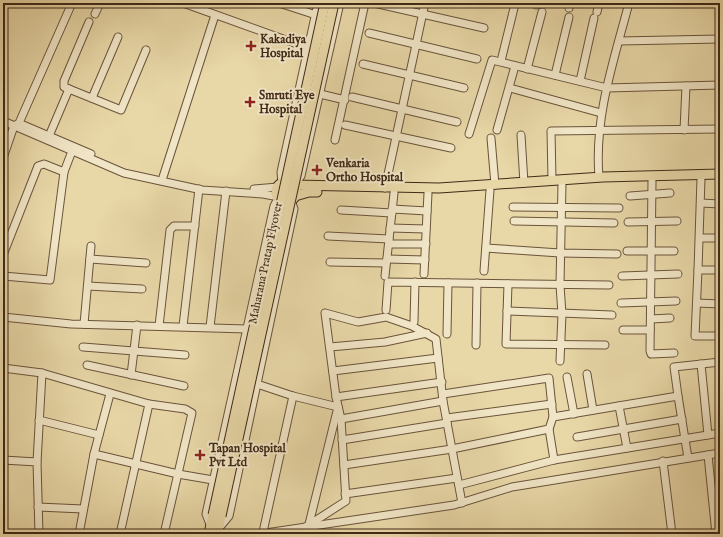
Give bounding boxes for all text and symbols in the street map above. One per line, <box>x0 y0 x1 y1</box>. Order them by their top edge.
place label: Kakadiya Hospital <box>260 32 307 62</box>
marker: Kakadiya Hospital <box>245 40 257 52</box>
place label: Smruti Eye Hospital <box>259 88 315 118</box>
marker: Smruti Eye Hospital <box>244 96 256 108</box>
place label: Venkaria Ortho Hospital <box>325 156 404 186</box>
marker: Venkaria Ortho Hospital <box>311 164 323 176</box>
street label: Maharana Pratap Flyover <box>245 200 287 326</box>
place label: Tapan Hospital Pvt Ltd <box>208 441 286 470</box>
marker: Tapan Hospital Pvt Ltd <box>194 449 206 461</box>

